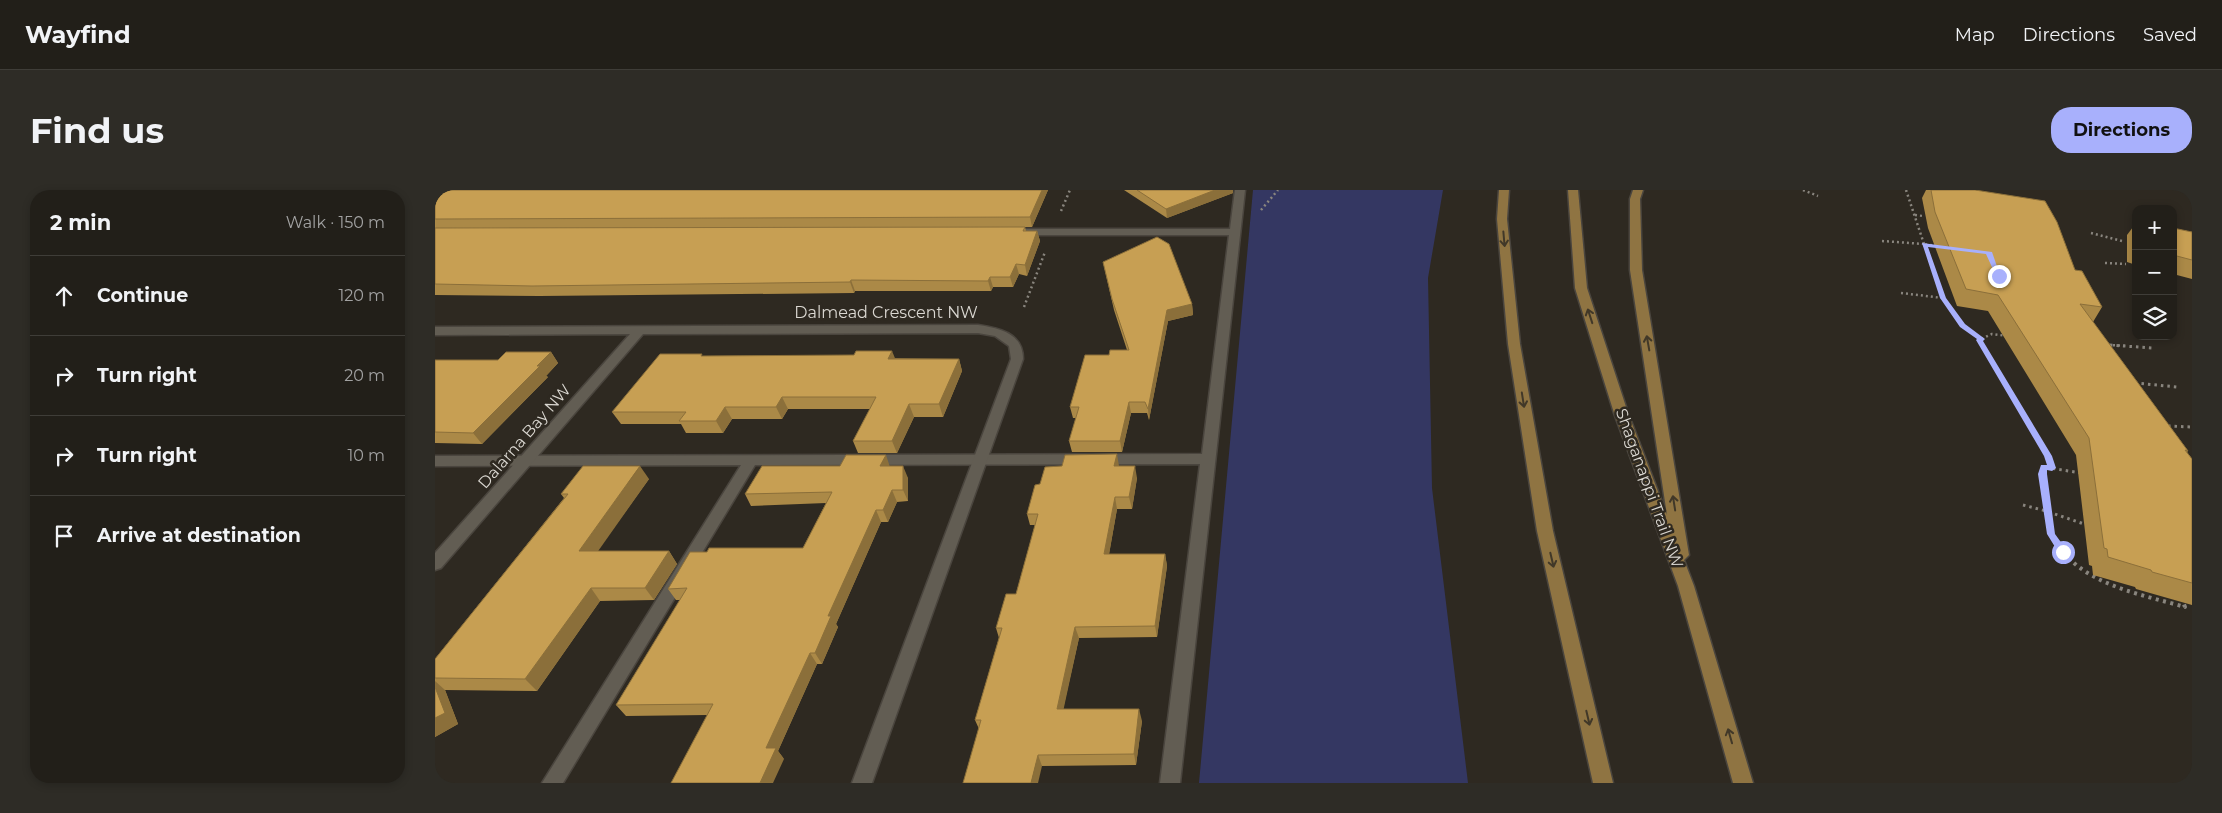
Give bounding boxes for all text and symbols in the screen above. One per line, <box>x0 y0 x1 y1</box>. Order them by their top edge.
text: Wayfind <box>25 20 131 49</box>
text: Map <box>1955 24 1995 46</box>
text: Directions <box>2023 24 2115 46</box>
text: Saved <box>2143 24 2197 46</box>
button: Directions <box>2051 107 2192 153</box>
text: Find us <box>30 109 164 152</box>
map controls <box>2132 205 2177 340</box>
button: + <box>2132 205 2177 250</box>
text: 2 min <box>50 210 111 235</box>
text: Walk · 150 m <box>286 213 385 232</box>
one-way arrow <box>1499 230 1509 246</box>
button: − <box>2132 250 2177 295</box>
route end <box>1988 265 2011 288</box>
icon: ahead <box>50 282 78 310</box>
text: Continue <box>97 284 188 307</box>
text: 120 m <box>338 286 385 305</box>
button: layers <box>2132 295 2177 340</box>
street label: Dalmead Crescent NW <box>794 303 978 322</box>
one-way arrow <box>1585 309 1594 325</box>
one-way arrow <box>1643 335 1653 351</box>
icon: right <box>50 362 78 390</box>
text: Turn right <box>97 364 197 387</box>
text: 20 m <box>344 366 385 385</box>
street label: Dalarna Bay NW <box>474 380 575 492</box>
one-way arrow <box>1519 392 1529 408</box>
street label: Shaganappi Trail NW <box>1612 406 1687 571</box>
icon: right <box>50 442 78 470</box>
text: Turn right <box>97 444 197 467</box>
text: 10 m <box>347 446 385 465</box>
one-way arrow <box>1668 496 1678 512</box>
icon: arrive <box>50 522 78 550</box>
text: Arrive at destination <box>97 524 301 547</box>
route start <box>2052 541 2075 564</box>
one-way arrow <box>1548 551 1557 567</box>
one-way arrow <box>1584 710 1593 726</box>
one-way arrow <box>1724 729 1734 745</box>

